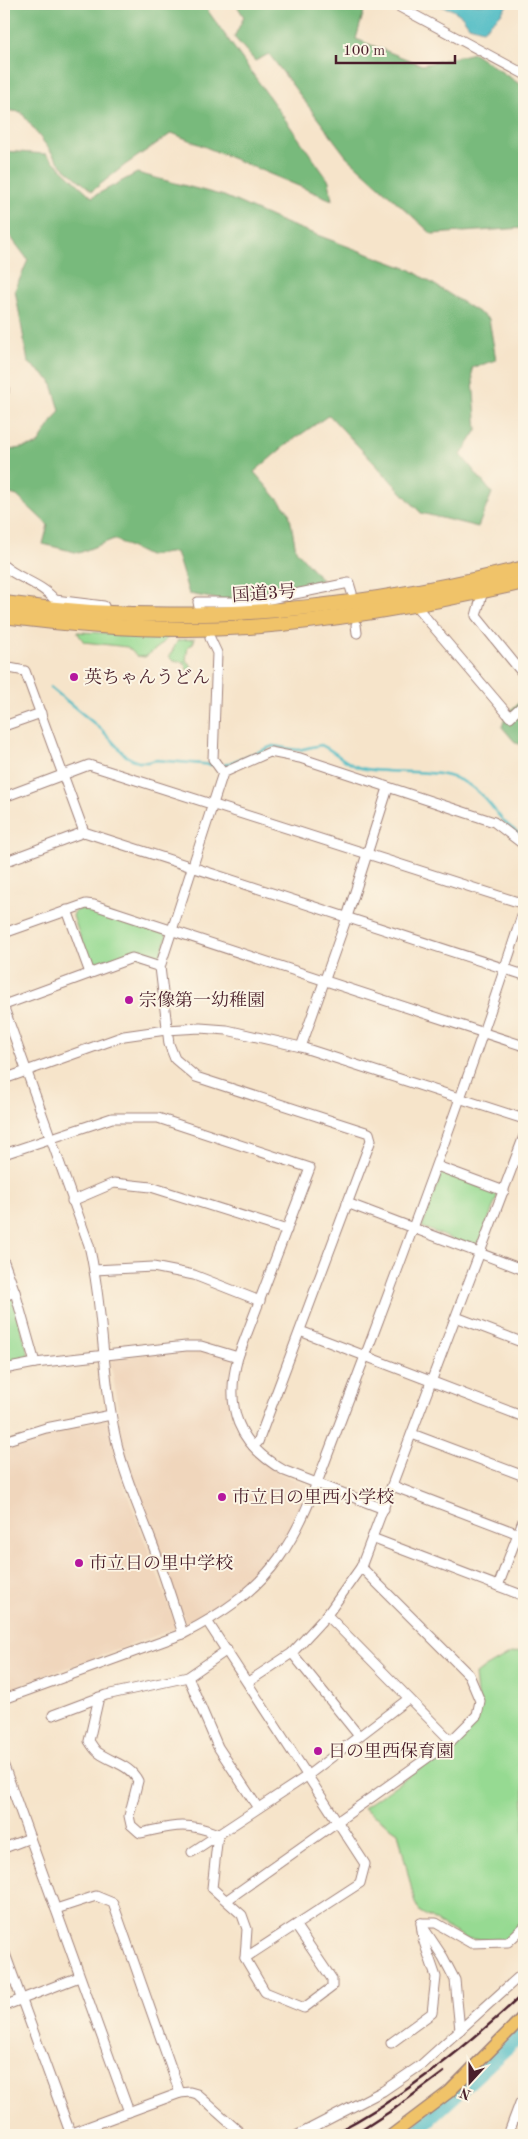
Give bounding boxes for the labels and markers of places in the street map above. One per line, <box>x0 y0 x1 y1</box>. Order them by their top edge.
place label: 英ちゃんうどん <box>84 667 210 687</box>
marker: 英ちゃんうどん <box>68 671 80 683</box>
place label: 宗像第一幼稚園 <box>139 990 265 1010</box>
marker: 宗像第一幼稚園 <box>123 994 135 1006</box>
place label: 市立日の里西小学校 <box>232 1487 394 1507</box>
marker: 市立日の里西小学校 <box>216 1491 228 1503</box>
place label: 市立日の里中学校 <box>89 1553 233 1573</box>
marker: 市立日の里中学校 <box>73 1557 85 1569</box>
place label: 日の里西保育園 <box>328 1741 454 1761</box>
marker: 日の里西保育園 <box>312 1745 324 1757</box>

